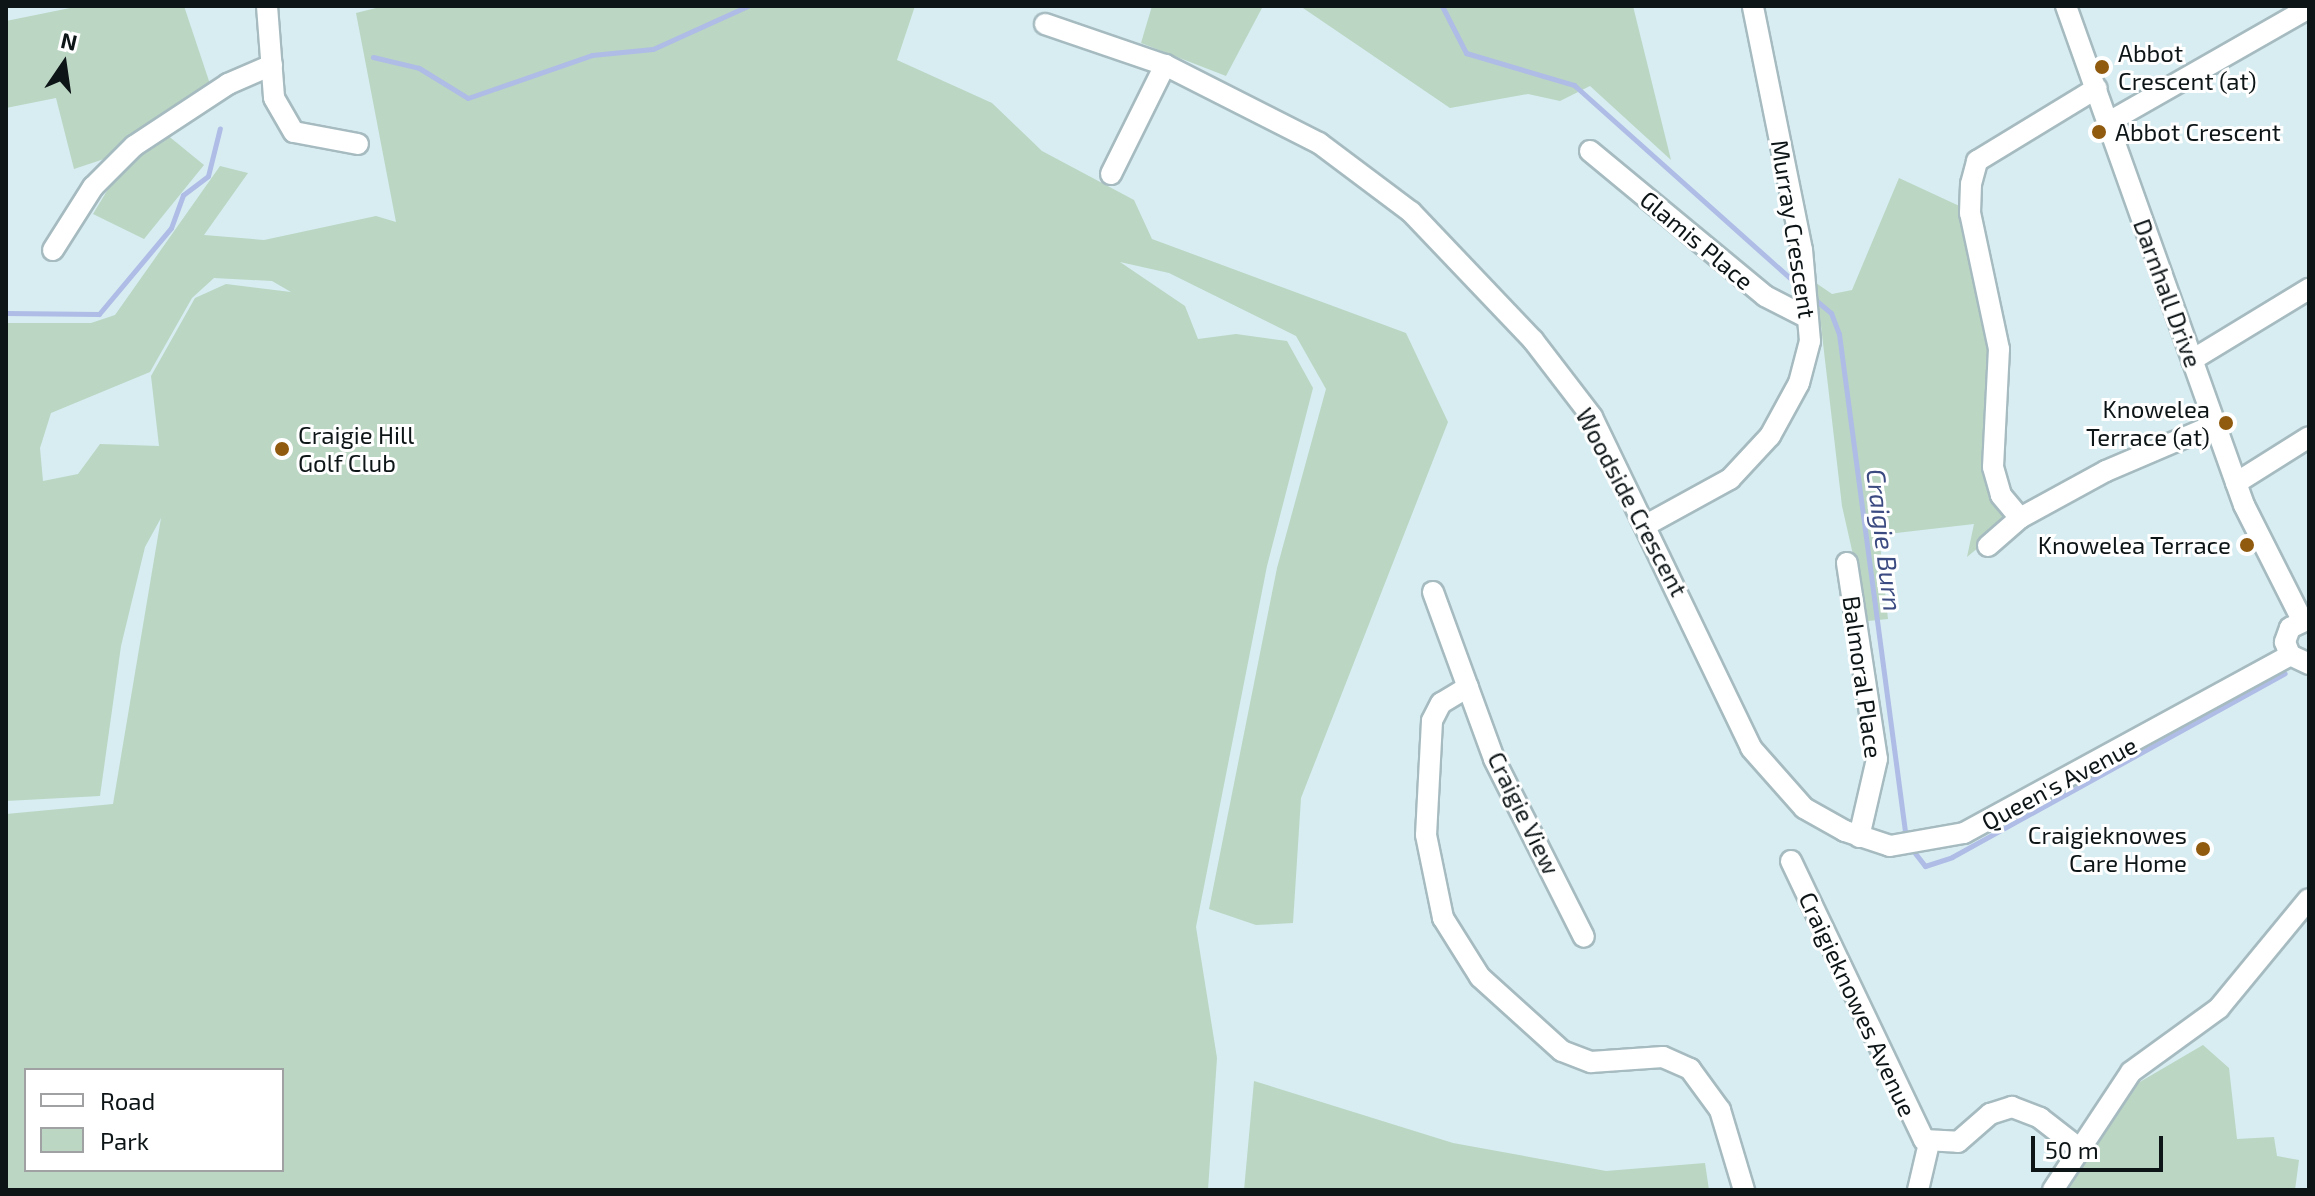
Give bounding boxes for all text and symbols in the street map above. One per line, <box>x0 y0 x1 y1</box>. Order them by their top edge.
north arrow <box>24 24 104 104</box>
text: N <box>59 26 80 55</box>
place label: Abbot Crescent (at) <box>2118 39 2257 95</box>
marker: Abbot Crescent (at) <box>2093 58 2111 76</box>
place label: Abbot Crescent <box>2115 118 2281 146</box>
marker: Abbot Crescent <box>2090 123 2108 141</box>
street label: Murray Crescent <box>1766 137 1822 321</box>
street label: Glamis Place <box>1635 184 1759 296</box>
street label: Darnhall Drive <box>2128 215 2208 371</box>
place label: Knowelea Terrace (at) <box>2086 395 2210 451</box>
street label: Woodside Crescent <box>1570 403 1694 601</box>
marker: Knowelea Terrace (at) <box>2217 414 2235 432</box>
place label: Craigie Hill Golf Club <box>298 421 414 477</box>
marker: Craigie Hill Golf Club <box>273 440 291 458</box>
water label: Craigie Burn <box>1861 467 1909 613</box>
place label: Knowelea Terrace <box>2037 531 2231 559</box>
marker: Knowelea Terrace <box>2238 536 2256 554</box>
street label: Balmoral Place <box>1837 594 1889 760</box>
street label: Queen's Avenue <box>1976 730 2142 836</box>
street label: Craigie View <box>1482 747 1566 879</box>
place label: Craigieknowes Care Home <box>2028 821 2187 877</box>
marker: Craigieknowes Care Home <box>2194 840 2212 858</box>
street label: Craigieknowes Avenue <box>1793 887 1923 1121</box>
legend <box>24 1068 284 1172</box>
text: Road <box>100 1086 155 1115</box>
scale bar <box>2035 1120 2167 1170</box>
text: Park <box>100 1126 149 1155</box>
text: 50 m <box>2045 1135 2099 1164</box>

